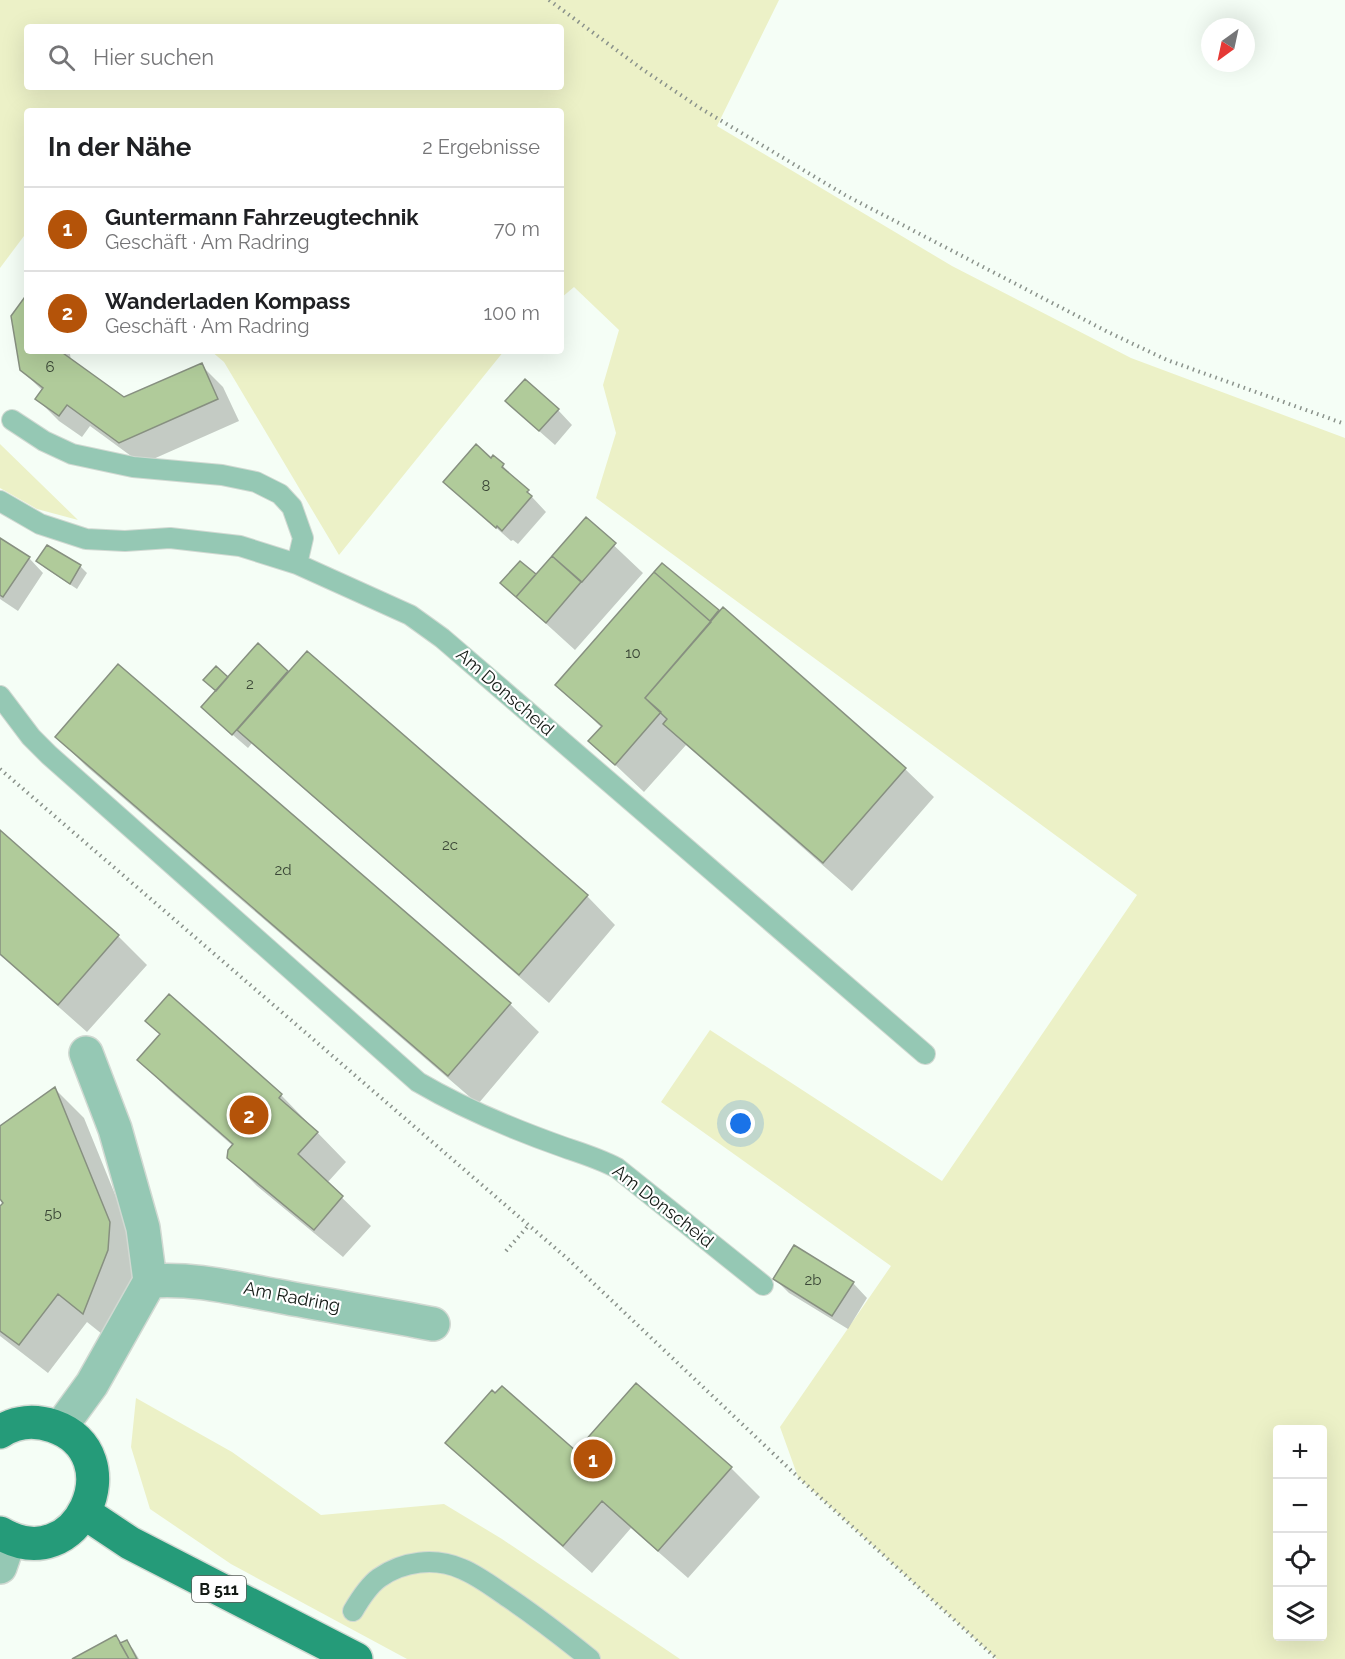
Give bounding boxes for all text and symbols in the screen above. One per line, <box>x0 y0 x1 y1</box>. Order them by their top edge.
north arrow <box>1201 18 1255 72</box>
search box <box>24 24 564 90</box>
icon: search <box>45 41 78 74</box>
text: Hier suchen <box>93 44 214 70</box>
text: In der Nähe <box>48 132 191 162</box>
text: 2 Ergebnisse <box>422 135 540 159</box>
text: Guntermann Fahrzeugtechnik <box>105 204 419 230</box>
text: 1 <box>63 217 72 241</box>
text: 70 m <box>494 217 540 241</box>
text: Geschäft · Am Radring <box>105 230 310 254</box>
text: Wanderladen Kompass <box>105 288 350 314</box>
text: 2 <box>62 301 73 325</box>
text: 100 m <box>483 301 540 325</box>
text: Geschäft · Am Radring <box>105 314 310 338</box>
house number: 6 <box>45 358 55 376</box>
house number: 8 <box>482 477 491 495</box>
street label: Am Donscheid <box>452 644 558 740</box>
house number: 10 <box>625 644 641 662</box>
house number: 2 <box>246 675 254 693</box>
house number: 2c <box>442 836 458 854</box>
house number: 2d <box>274 861 292 879</box>
pin: 2 <box>230 1092 268 1138</box>
your location <box>726 1109 755 1138</box>
street label: Am Donscheid <box>609 1160 718 1251</box>
house number: 5b <box>44 1205 62 1223</box>
house number: 2b <box>804 1271 822 1289</box>
street label: Am Radring <box>242 1277 342 1316</box>
map controls <box>1273 1425 1327 1641</box>
button: + <box>1273 1425 1327 1479</box>
pin: 1 <box>574 1436 612 1482</box>
button: − <box>1273 1479 1327 1533</box>
button: locate <box>1273 1533 1327 1587</box>
road number: B 511 <box>192 1576 246 1602</box>
button: layers <box>1273 1587 1327 1641</box>

